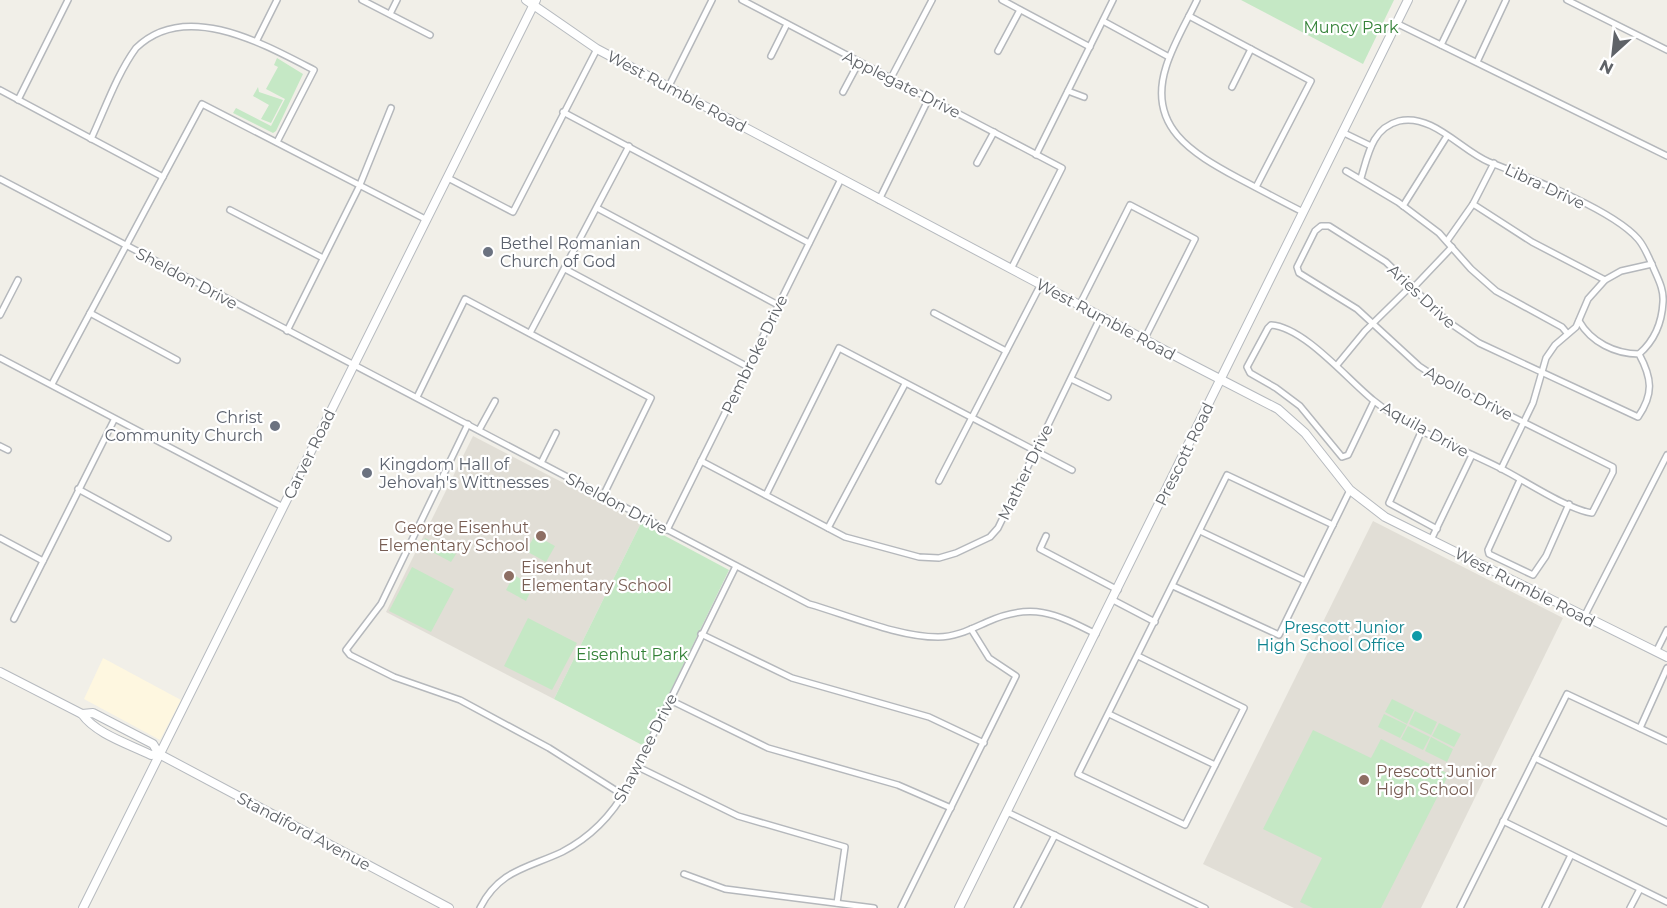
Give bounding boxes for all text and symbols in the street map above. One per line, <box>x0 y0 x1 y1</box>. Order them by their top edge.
park label: Muncy Park <box>1303 18 1399 37</box>
north arrow <box>1583 24 1643 84</box>
street label: West Rumble Road <box>604 47 750 136</box>
street label: Applegate Drive <box>840 47 964 122</box>
text: N <box>1596 56 1616 78</box>
street label: Libra Drive <box>1502 160 1588 213</box>
place label: Bethel Romanian Church of God <box>500 234 641 271</box>
street label: Sheldon Drive <box>133 244 241 313</box>
marker: Bethel Romanian Church of God <box>481 245 495 259</box>
street label: Aries Drive <box>1384 260 1459 333</box>
street label: West Rumble Road <box>1033 275 1179 364</box>
street label: Pembroke Drive <box>717 292 791 417</box>
street label: Apollo Drive <box>1421 362 1516 425</box>
street label: Aquila Drive <box>1378 398 1472 461</box>
street label: Prescott Road <box>1151 399 1218 509</box>
street label: Carver Road <box>279 406 339 502</box>
place label: Christ Community Church <box>105 408 264 445</box>
marker: Christ Community Church <box>268 419 282 433</box>
street label: Mather Drive <box>994 421 1057 523</box>
place label: Kingdom Hall of Jehovah's Wittnesses <box>378 455 549 492</box>
marker: Kingdom Hall of Jehovah's Wittnesses <box>360 466 374 480</box>
street label: Sheldon Drive <box>563 469 671 538</box>
place label: George Eisenhut Elementary School <box>378 518 530 555</box>
marker: George Eisenhut Elementary School <box>534 529 548 543</box>
street label: West Rumble Road <box>1451 544 1598 631</box>
place label: Eisenhut Elementary School <box>521 558 672 595</box>
marker: Eisenhut Elementary School <box>502 569 516 583</box>
place label: Prescott Junior High School Office <box>1256 618 1405 655</box>
marker: Prescott Junior High School Office <box>1410 629 1424 643</box>
park label: Eisenhut Park <box>576 645 688 664</box>
street label: Shawnee Drive <box>610 690 681 806</box>
place label: Prescott Junior High School <box>1376 762 1497 799</box>
marker: Prescott Junior High School <box>1357 773 1371 787</box>
street label: Standiford Avenue <box>234 788 374 875</box>

